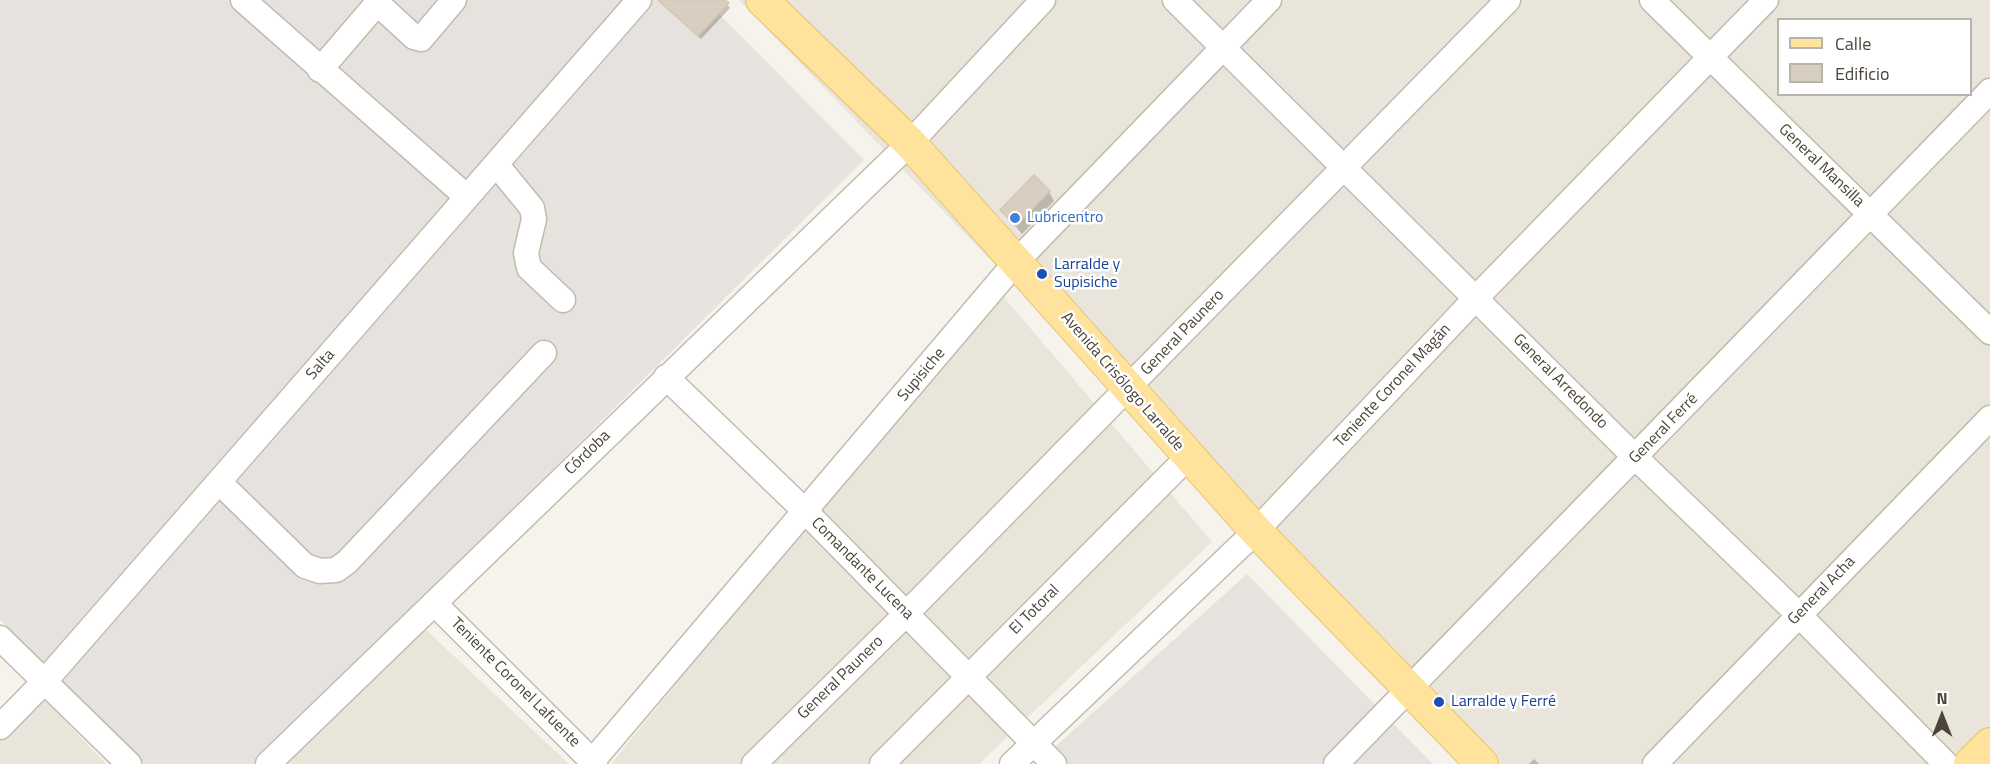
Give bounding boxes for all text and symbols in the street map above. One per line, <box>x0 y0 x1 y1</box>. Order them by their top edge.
legend <box>1777 18 1972 96</box>
text: Calle <box>1835 30 1871 57</box>
text: Edificio <box>1835 60 1889 87</box>
street label: General Mansilla <box>1774 120 1868 212</box>
place label: Lubricentro <box>1027 208 1103 228</box>
marker: Lubricentro <box>1008 211 1022 225</box>
place label: Larralde y Supisiche <box>1054 255 1120 293</box>
marker: Larralde y Supisiche <box>1035 267 1049 281</box>
street label: General Paunero <box>1137 286 1229 380</box>
street label: Avenida Crisólogo Larralde <box>1056 309 1188 455</box>
street label: Teniente Coronel Magán <box>1331 320 1455 452</box>
street label: General Arredondo <box>1509 331 1611 433</box>
street label: Supisiche <box>894 344 950 406</box>
street label: Salta <box>303 346 339 384</box>
street label: General Ferré <box>1626 390 1702 468</box>
street label: Córdoba <box>561 427 615 479</box>
street label: Comandante Lucena <box>807 514 917 624</box>
street label: General Acha <box>1784 553 1860 629</box>
street label: El Totoral <box>1006 581 1064 639</box>
street label: Teniente Coronel Lafuente <box>446 614 584 752</box>
street label: General Paunero <box>794 632 888 724</box>
north arrow <box>1912 686 1972 746</box>
text: N <box>1936 686 1948 710</box>
place label: Larralde y Ferré <box>1451 692 1556 712</box>
marker: Larralde y Ferré <box>1432 695 1446 709</box>

